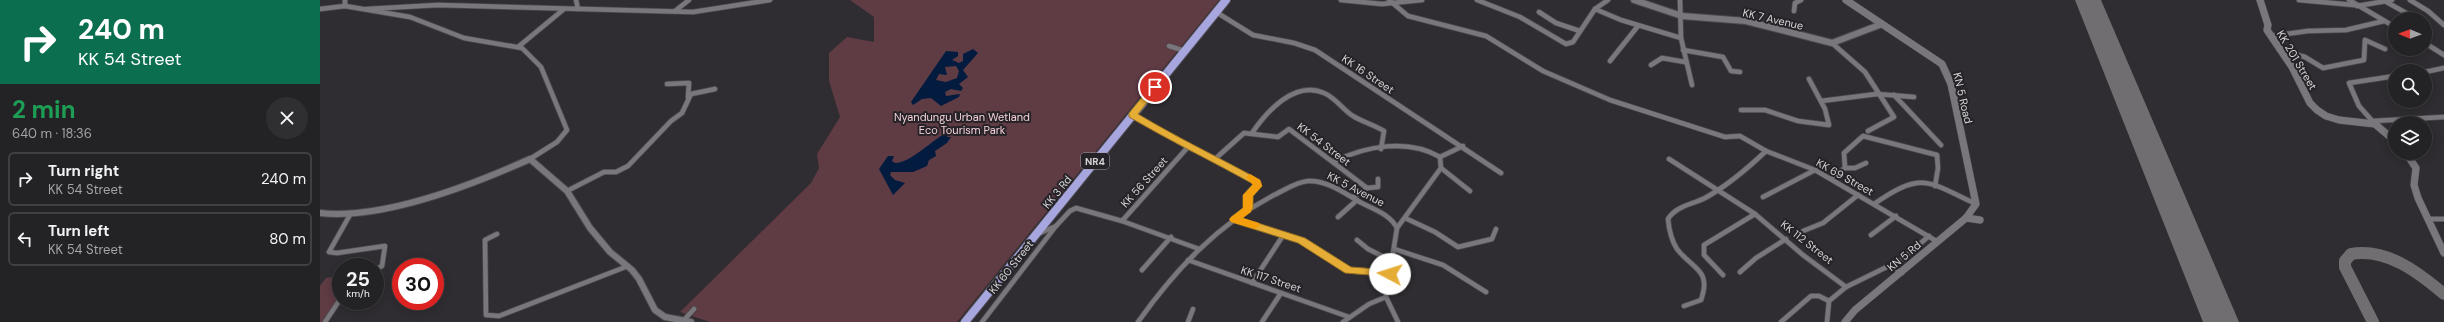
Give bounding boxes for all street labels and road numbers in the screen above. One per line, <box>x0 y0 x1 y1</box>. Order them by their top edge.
street label: KK 7 Avenue <box>1741 5 1805 33</box>
street label: KK 201 Street <box>2274 28 2320 92</box>
street label: KK 16 Street <box>1339 51 1397 97</box>
street label: KN 5 Road <box>1950 71 1976 125</box>
street label: KK 54 Street <box>1295 119 1353 169</box>
road number: NR4 <box>1081 153 1109 169</box>
street label: KK 56 Street <box>1118 154 1170 210</box>
street label: KK 69 Street <box>1814 155 1876 199</box>
street label: KK 5 Avenue <box>1325 169 1387 209</box>
street label: KK 3 Rd <box>1040 173 1075 211</box>
street label: KK 112 Street <box>1778 217 1836 267</box>
street label: KK 60 Street <box>986 237 1036 297</box>
street label: KN 5 Rd <box>1884 238 1924 274</box>
street label: KK 117 Street <box>1239 263 1303 295</box>

